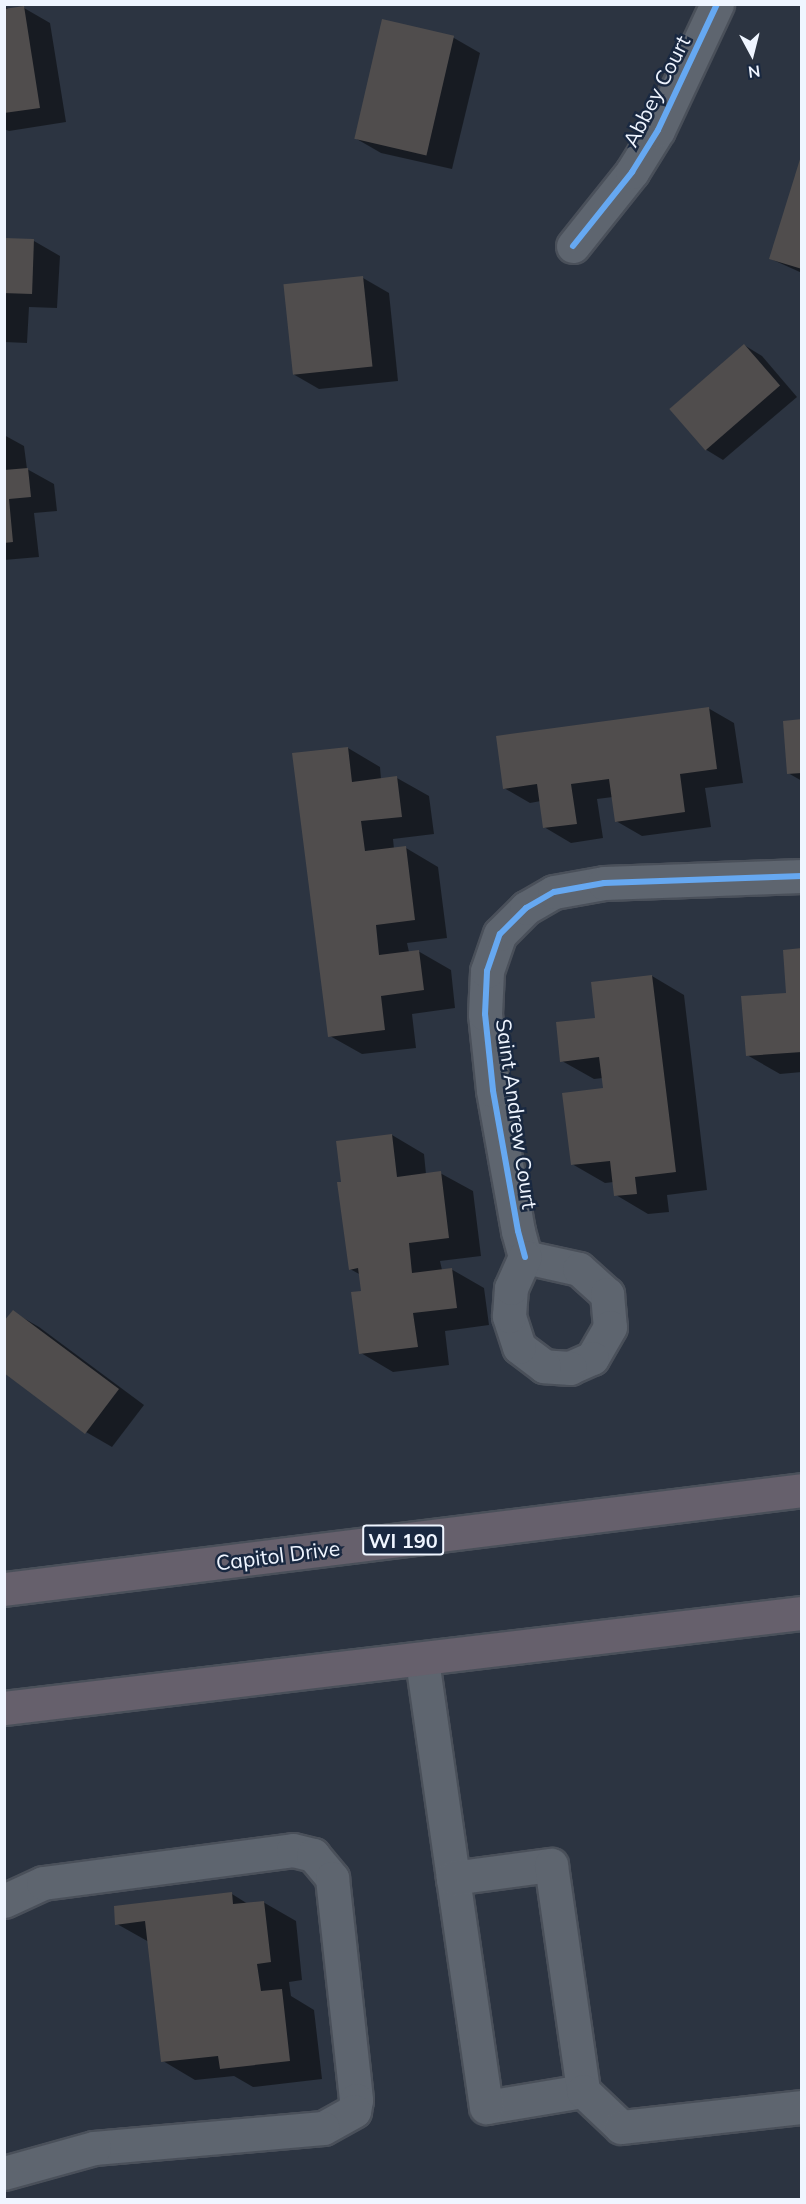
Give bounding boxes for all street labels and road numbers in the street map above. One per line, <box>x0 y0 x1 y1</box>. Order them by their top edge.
street label: Abbey Court <box>617 31 695 151</box>
street label: Saint Andrew Court <box>491 1017 543 1211</box>
road number: WI 190 <box>361 1523 445 1557</box>
street label: Capitol Drive <box>215 1535 341 1575</box>

